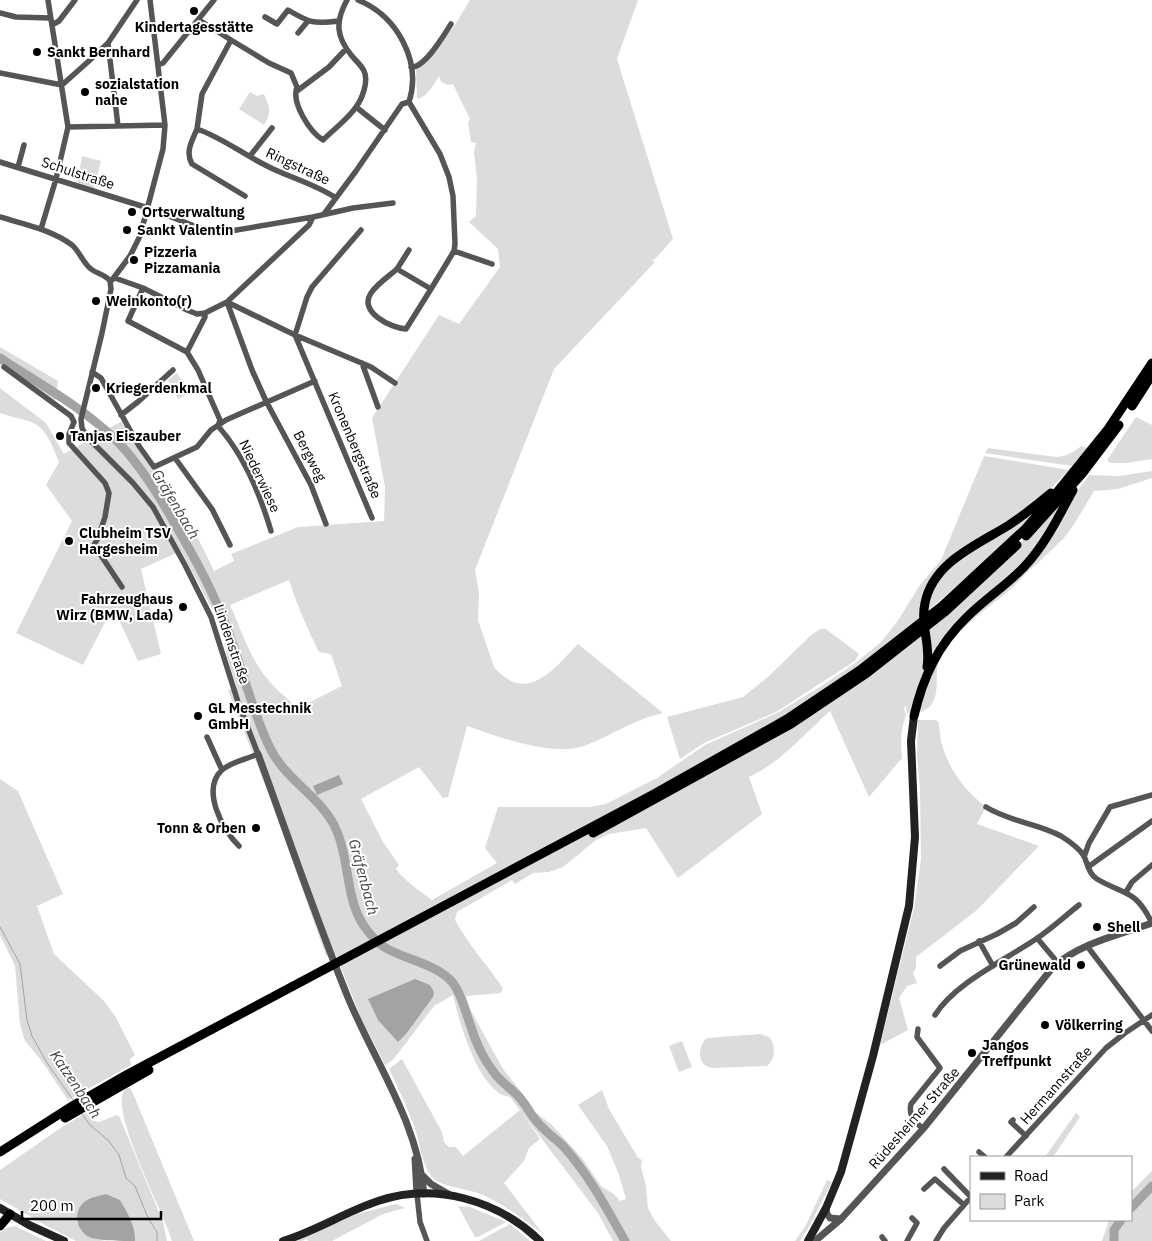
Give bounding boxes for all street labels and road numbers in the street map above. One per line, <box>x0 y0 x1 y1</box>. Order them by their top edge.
street label: Ringstraße <box>263 143 333 189</box>
street label: Schulstraße <box>39 153 117 193</box>
street label: Kronenbergstraße <box>324 389 386 501</box>
street label: Bergweg <box>290 427 331 485</box>
street label: Niederwiese <box>235 437 285 516</box>
street label: Lindenstraße <box>210 602 254 686</box>
street label: Hermannstraße <box>1016 1042 1096 1128</box>
street label: Rüdesheimer Straße <box>865 1063 963 1173</box>

